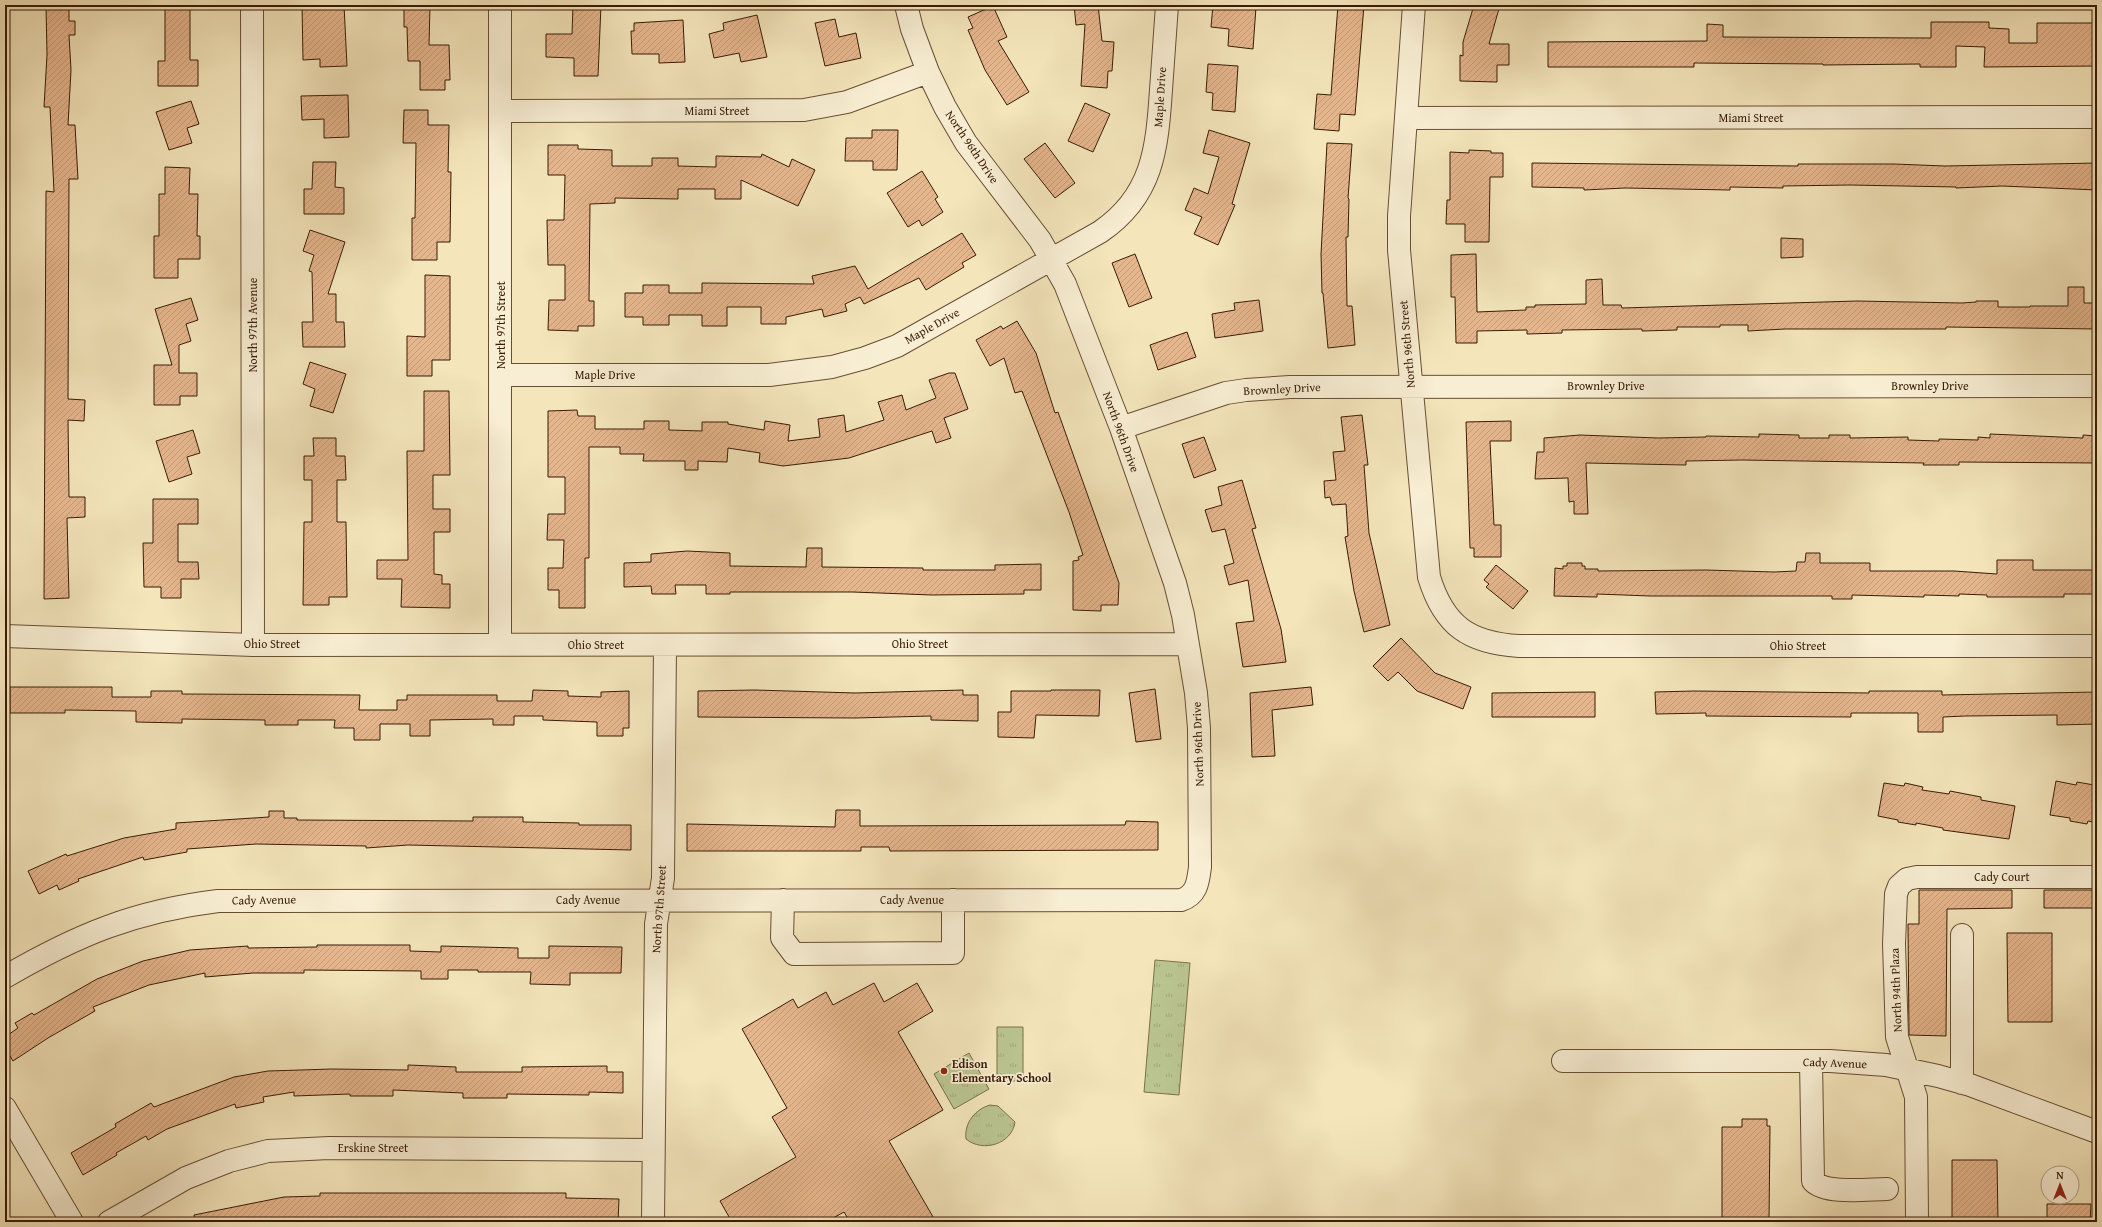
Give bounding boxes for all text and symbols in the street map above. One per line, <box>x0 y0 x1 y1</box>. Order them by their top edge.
street label: Maple Drive <box>1149 66 1170 128</box>
street label: Miami Street <box>684 102 750 119</box>
street label: North 96th Drive <box>942 107 1003 187</box>
street label: Miami Street <box>1718 109 1784 126</box>
street label: North 97th Avenue <box>244 277 261 372</box>
street label: North 97th Street <box>492 280 509 369</box>
street label: North 96th Street <box>1394 299 1419 389</box>
street label: Maple Drive <box>901 303 963 348</box>
street label: Maple Drive <box>575 366 636 383</box>
street label: Brownley Drive <box>1567 377 1645 394</box>
street label: Brownley Drive <box>1891 377 1969 394</box>
street label: Brownley Drive <box>1243 378 1321 399</box>
street label: North 96th Drive <box>1099 389 1144 475</box>
street label: Ohio Street <box>244 635 301 652</box>
street label: Ohio Street <box>892 635 949 652</box>
street label: Ohio Street <box>568 636 625 653</box>
street label: Ohio Street <box>1770 637 1827 654</box>
street label: North 96th Drive <box>1188 701 1207 787</box>
street label: North 97th Street <box>647 864 670 953</box>
street label: Cady Court <box>1974 868 2031 885</box>
street label: Cady Avenue <box>232 890 297 909</box>
street label: Cady Avenue <box>556 891 620 908</box>
street label: Cady Avenue <box>880 891 944 908</box>
street label: North 94th Plaza <box>1886 947 1905 1032</box>
street label: Cady Avenue <box>1803 1053 1868 1072</box>
place label: Edison Elementary School <box>952 1055 1052 1086</box>
marker: Edison Elementary School <box>939 1066 949 1076</box>
street label: Erskine Street <box>338 1139 409 1156</box>
north arrow <box>2040 1165 2080 1205</box>
text: N <box>2056 1167 2064 1183</box>

